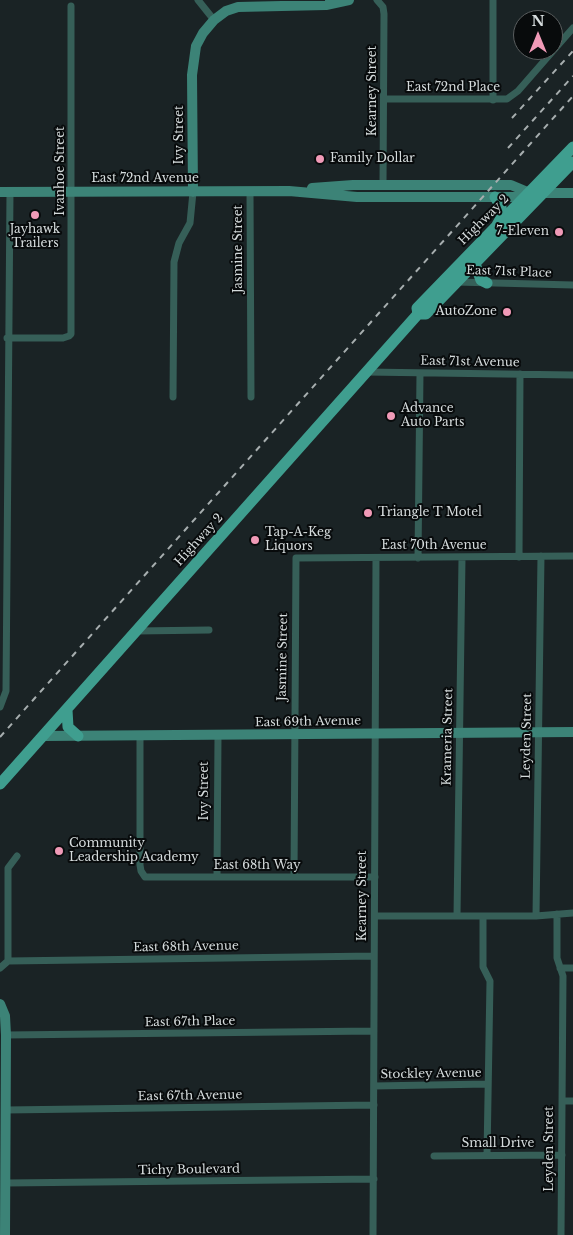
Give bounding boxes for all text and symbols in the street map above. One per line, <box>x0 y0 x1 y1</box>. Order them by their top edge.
north arrow <box>513 10 563 60</box>
text: N <box>531 12 545 30</box>
street label: Kearney Street <box>366 46 380 136</box>
street label: East 72nd Place <box>406 81 500 95</box>
street label: Ivy Street <box>173 105 187 165</box>
street label: Ivanhoe Street <box>54 126 68 216</box>
place label: Family Dollar <box>330 152 415 166</box>
marker: Family Dollar <box>314 153 326 165</box>
street label: East 72nd Avenue <box>91 172 199 186</box>
street label: Highway 2 <box>456 192 512 248</box>
street label: Jasmine Street <box>232 205 246 293</box>
marker: Jayhawk Trailers <box>29 209 41 221</box>
place label: Jayhawk Trailers <box>10 223 60 251</box>
place label: 7-Eleven <box>496 225 549 239</box>
marker: 7-Eleven <box>553 226 565 238</box>
street label: East 71st Place <box>466 263 552 281</box>
place label: AutoZone <box>436 305 497 319</box>
marker: AutoZone <box>501 306 513 318</box>
street label: East 71st Avenue <box>420 354 520 370</box>
place label: Advance Auto Parts <box>401 402 464 430</box>
marker: Advance Auto Parts <box>385 410 397 422</box>
place label: Triangle T Motel <box>378 506 482 520</box>
marker: Triangle T Motel <box>362 507 374 519</box>
street label: Highway 2 <box>172 511 226 569</box>
place label: Tap-A-Keg Liquors <box>265 526 331 554</box>
marker: Tap-A-Keg Liquors <box>249 534 261 546</box>
street label: East 70th Avenue <box>381 539 487 553</box>
street label: Jasmine Street <box>275 613 291 701</box>
street label: Krameria Street <box>440 688 456 786</box>
street label: Leyden Street <box>519 693 535 779</box>
street label: East 69th Avenue <box>255 714 361 730</box>
street label: Ivy Street <box>198 761 212 821</box>
place label: Community Leadership Academy <box>69 837 199 865</box>
marker: Community Leadership Academy <box>53 845 65 857</box>
street label: Kearney Street <box>356 851 370 941</box>
street label: East 68th Way <box>213 859 301 873</box>
street label: East 68th Avenue <box>133 939 239 955</box>
street label: East 67th Place <box>144 1014 236 1030</box>
street label: Stockley Avenue <box>380 1066 482 1082</box>
street label: East 67th Avenue <box>138 1088 242 1104</box>
street label: Leyden Street <box>543 1106 557 1192</box>
street label: Small Drive <box>462 1137 534 1151</box>
street label: Tichy Boulevard <box>138 1162 240 1178</box>

